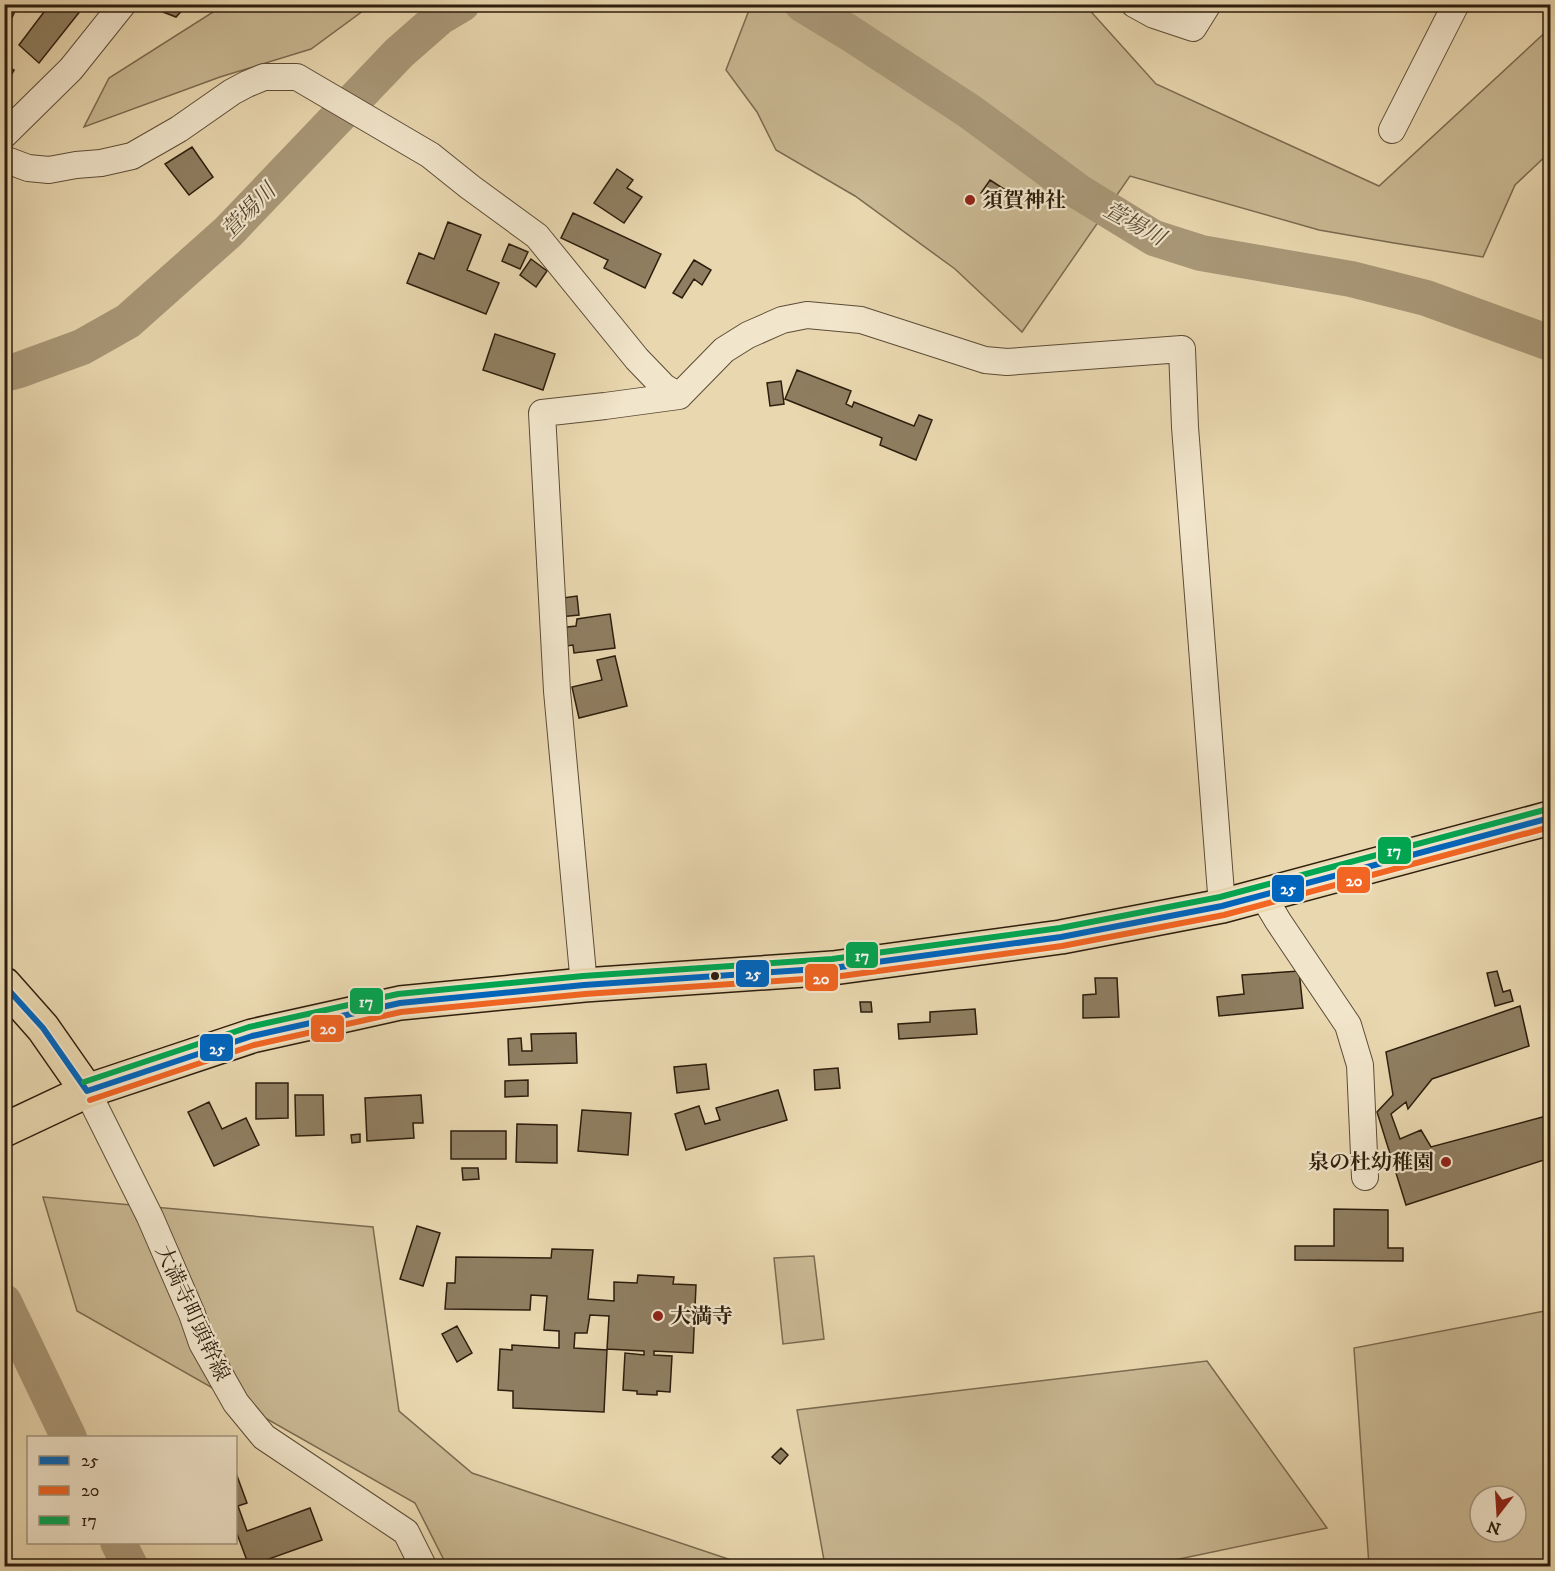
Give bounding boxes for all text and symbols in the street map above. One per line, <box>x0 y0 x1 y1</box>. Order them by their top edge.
water label: 萱場川 <box>216 176 283 244</box>
place label: 須賀神社 <box>982 188 1066 214</box>
marker: 須賀神社 <box>963 193 977 207</box>
water label: 萱場川 <box>1099 197 1171 253</box>
line badge: 17 <box>1377 836 1412 865</box>
text: 17 <box>1387 841 1401 861</box>
line badge: 20 <box>1336 866 1371 894</box>
text: 20 <box>1346 871 1363 891</box>
line badge: 25 <box>1271 874 1305 903</box>
text: 25 <box>1280 879 1296 899</box>
line badge: 17 <box>845 941 879 969</box>
text: 17 <box>855 946 869 966</box>
line badge: 25 <box>735 959 770 988</box>
line badge: 20 <box>804 963 839 992</box>
text: 25 <box>745 964 761 984</box>
text: 20 <box>813 969 830 989</box>
unlabelled marker <box>709 970 721 982</box>
line badge: 17 <box>349 987 384 1015</box>
text: 17 <box>359 992 373 1012</box>
line badge: 20 <box>310 1014 345 1043</box>
text: 20 <box>320 1019 337 1039</box>
line badge: 25 <box>199 1033 234 1062</box>
text: 25 <box>209 1039 225 1059</box>
place label: 泉の杜幼稚園 <box>1308 1150 1434 1176</box>
marker: 泉の杜幼稚園 <box>1439 1155 1453 1169</box>
street label: 大満寺町頭幹線 <box>149 1241 235 1386</box>
place label: 大満寺 <box>670 1304 733 1330</box>
marker: 大満寺 <box>651 1309 665 1323</box>
legend <box>27 1436 237 1544</box>
text: 25 <box>81 1450 99 1472</box>
text: 20 <box>81 1480 100 1502</box>
north arrow <box>1468 1484 1528 1544</box>
text: 17 <box>81 1510 97 1532</box>
text: N <box>1485 1516 1503 1539</box>

